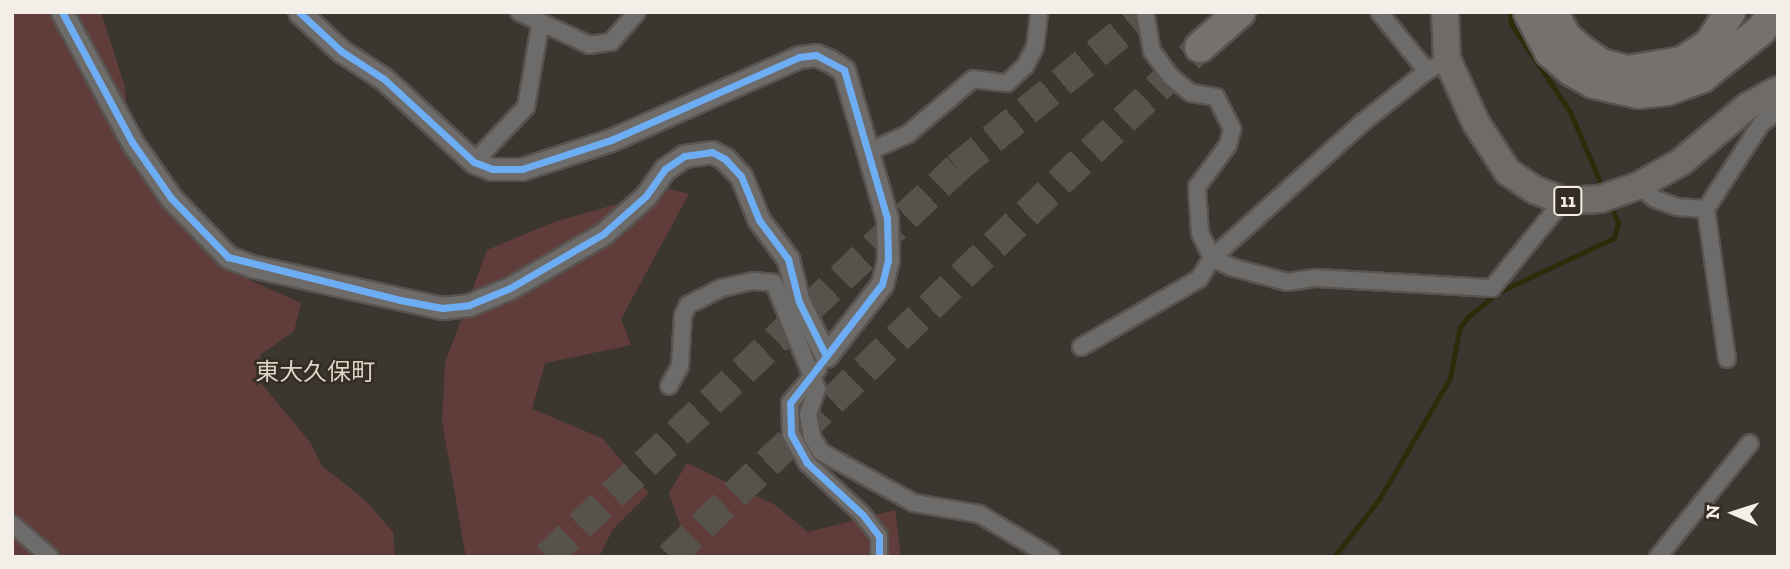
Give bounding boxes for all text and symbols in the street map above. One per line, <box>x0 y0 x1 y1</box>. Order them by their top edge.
road number: 11 <box>1552 186 1584 216</box>
district label: 東大久保町 <box>255 358 375 386</box>
north arrow <box>1699 478 1769 548</box>
text: N <box>1701 504 1724 520</box>

